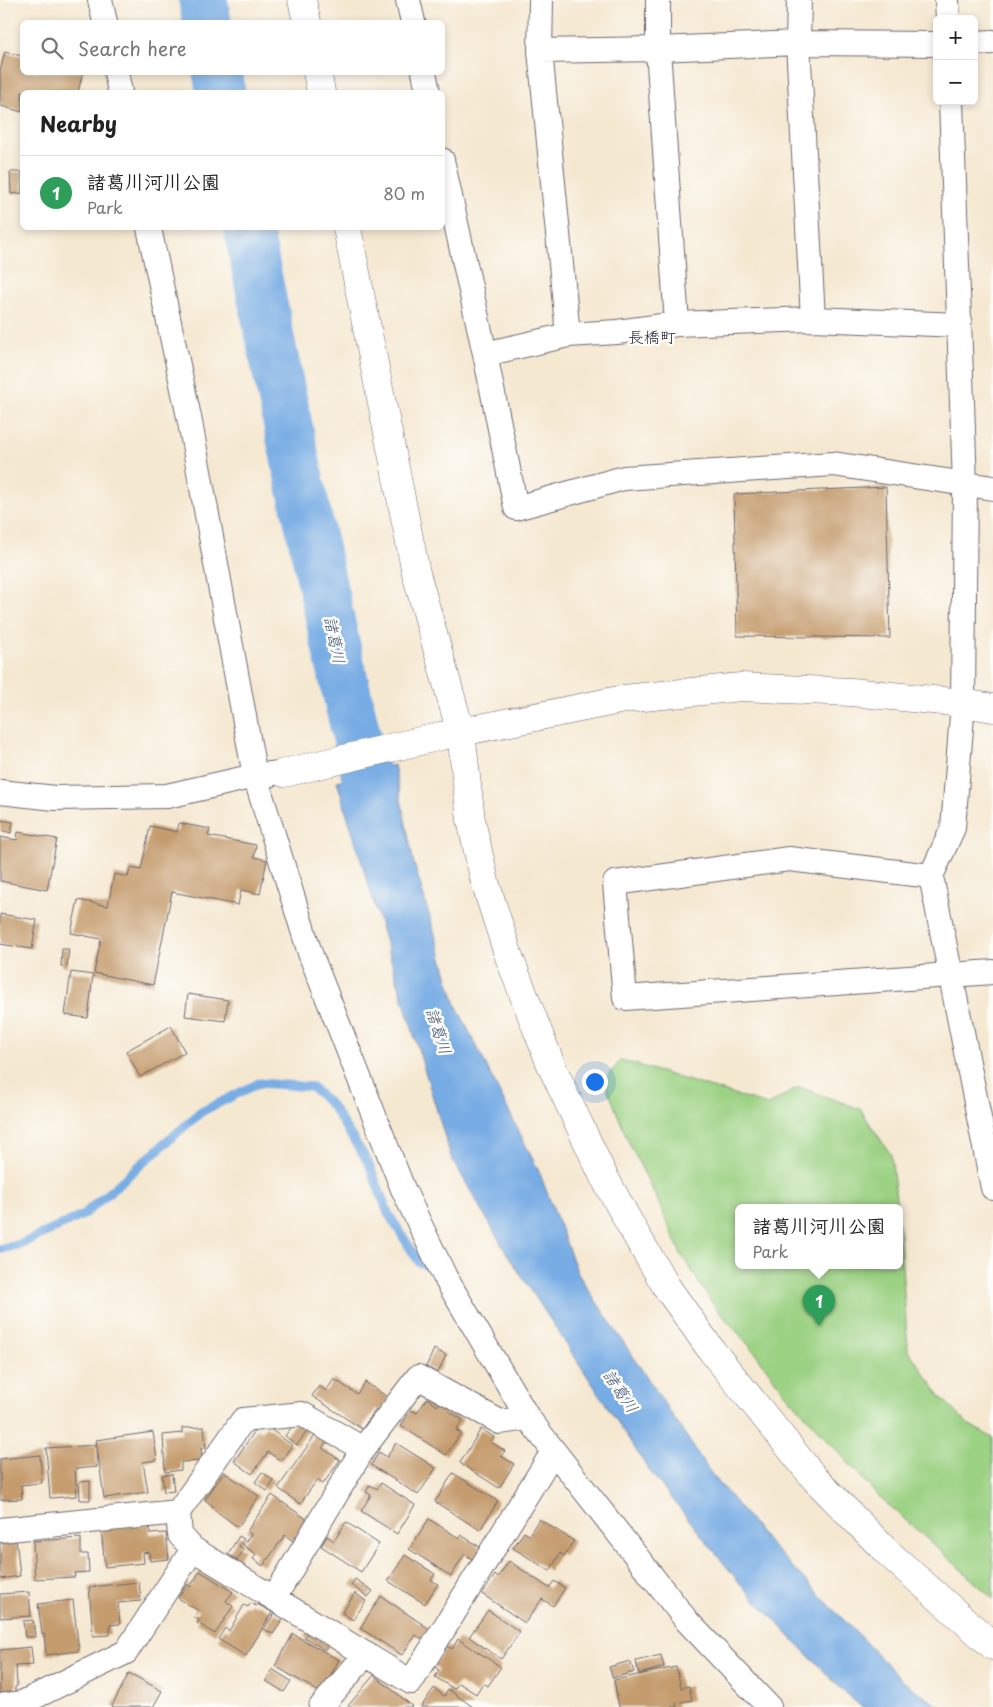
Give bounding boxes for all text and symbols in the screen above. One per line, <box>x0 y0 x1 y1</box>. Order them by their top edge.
map controls <box>933 15 978 105</box>
button: + <box>933 15 978 60</box>
search box <box>20 20 445 75</box>
icon: search <box>38 34 66 62</box>
text: Search here <box>78 34 187 62</box>
button: − <box>933 60 978 105</box>
text: Nearby <box>40 107 117 139</box>
text: 諸葛川河川公園 <box>87 167 220 195</box>
text: 1 <box>52 181 60 205</box>
text: 80 m <box>383 181 425 205</box>
text: Park <box>87 195 123 219</box>
district label: 長橋町 <box>628 324 676 348</box>
water label: 諸葛川 <box>319 614 353 666</box>
water label: 諸葛川 <box>421 1004 459 1057</box>
your location <box>582 1069 608 1095</box>
popup <box>735 1204 903 1269</box>
text: 諸葛川河川公園 <box>752 1211 886 1239</box>
text: Park <box>752 1239 788 1263</box>
pin: 1 <box>803 1285 835 1326</box>
water label: 諸葛川 <box>598 1364 645 1417</box>

